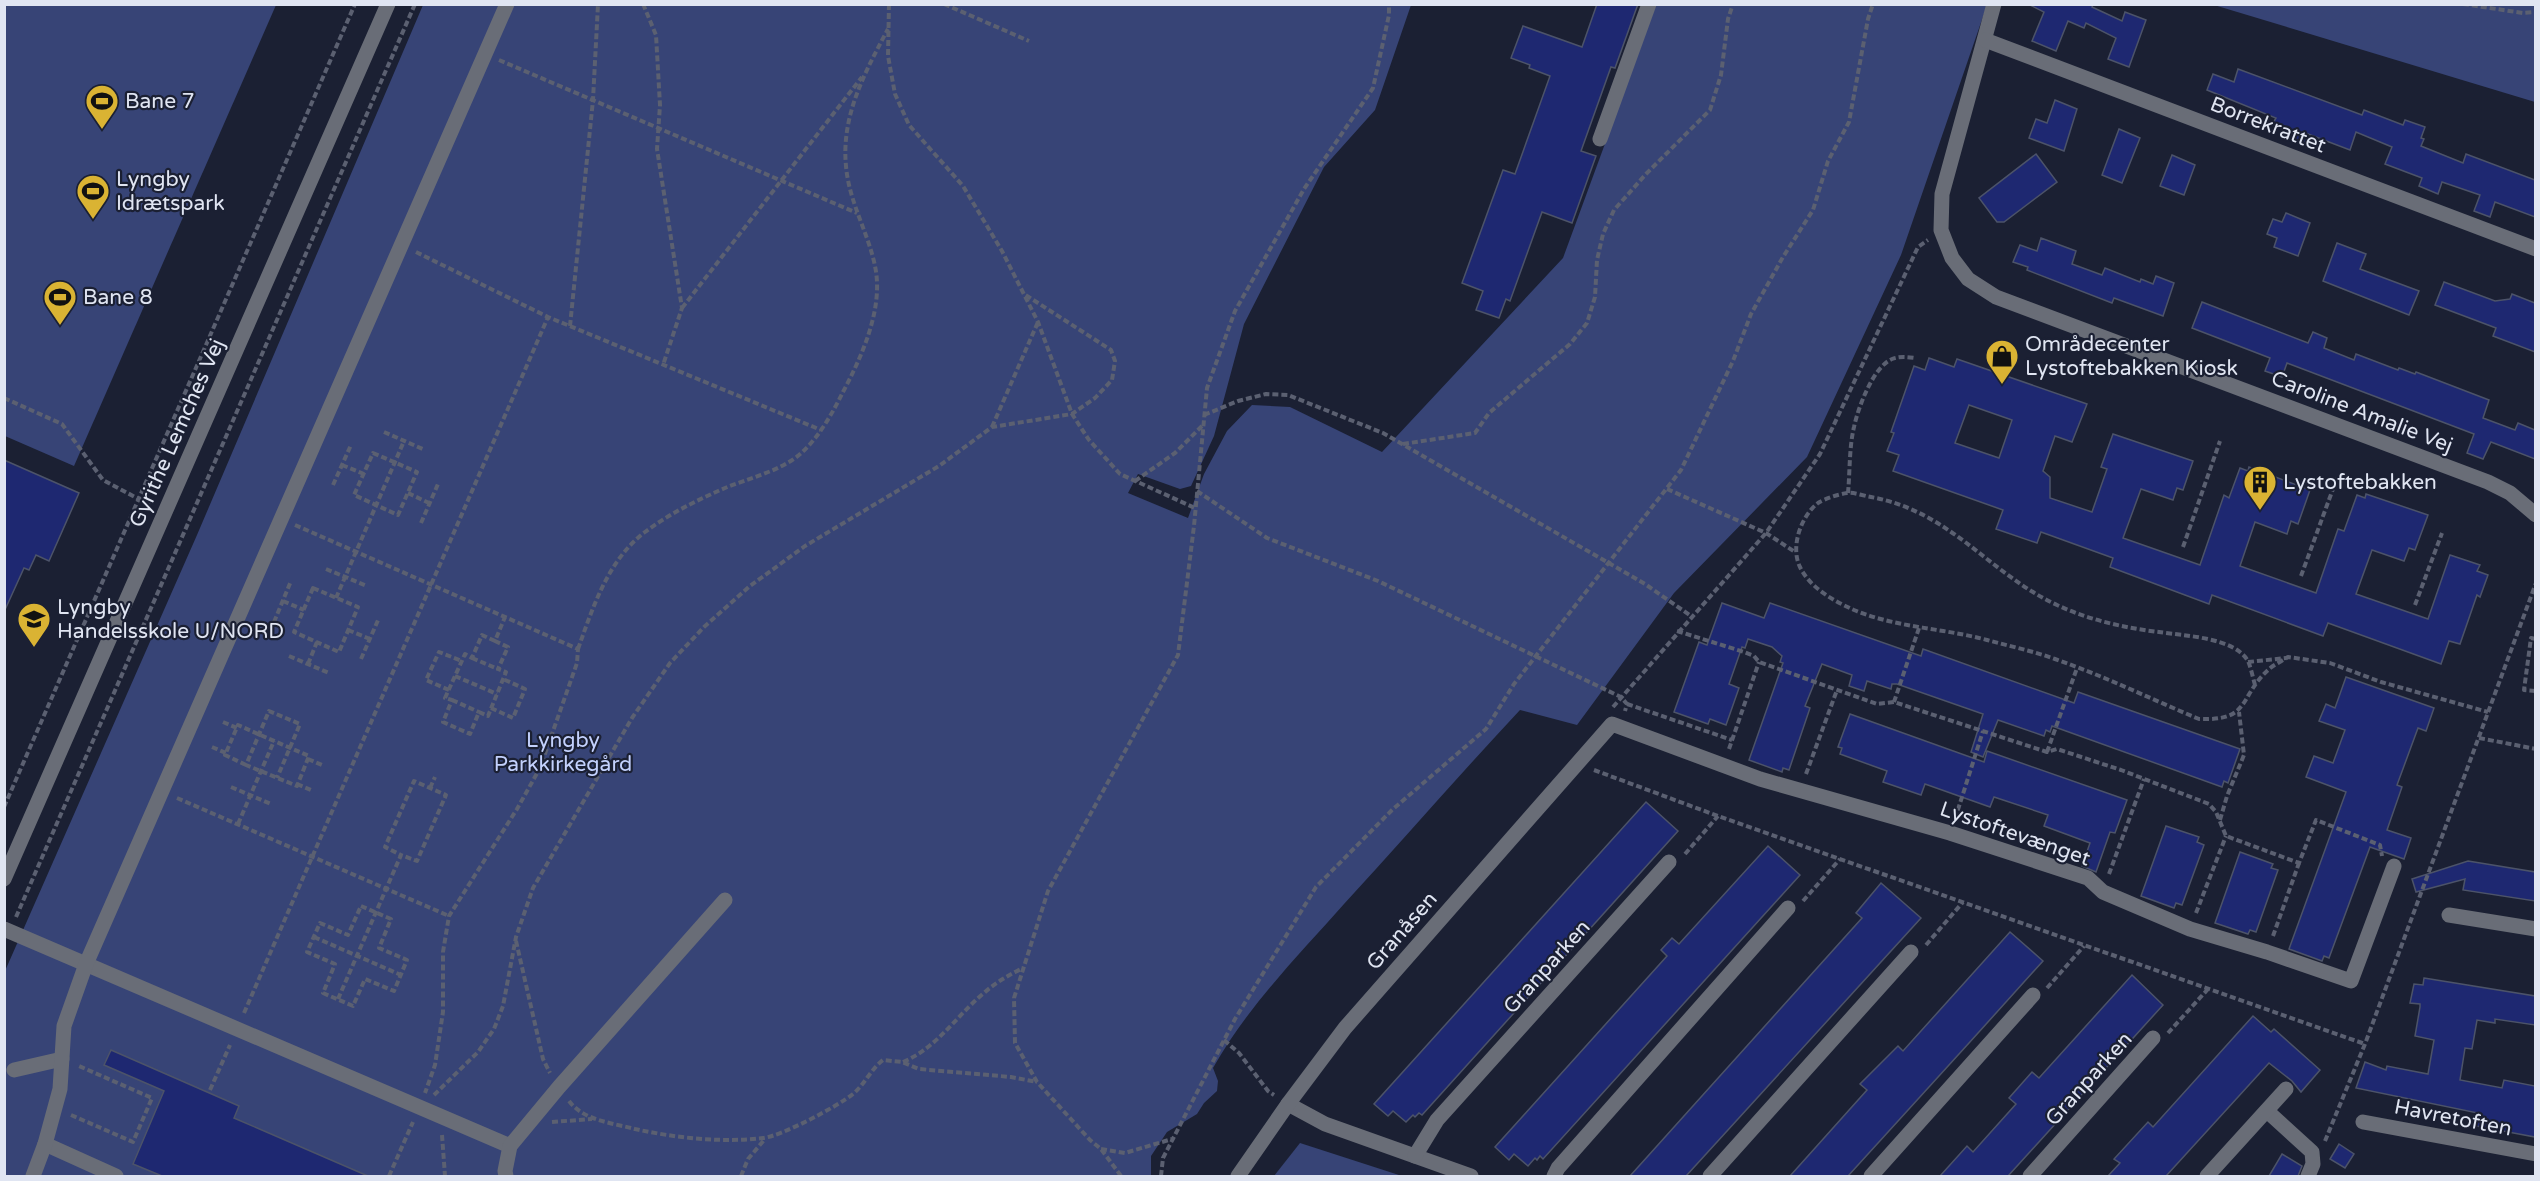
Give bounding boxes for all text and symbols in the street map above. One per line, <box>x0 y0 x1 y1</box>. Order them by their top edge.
sports icon: Bane 7 <box>84 83 120 130</box>
place label: Bane 7 <box>125 89 195 114</box>
street label: Borrekrattet <box>2207 92 2329 158</box>
place label: Lyngby Idrætspark <box>116 167 225 216</box>
sports icon: Lyngby Idrætspark <box>75 173 111 220</box>
sports icon: Bane 8 <box>42 279 78 326</box>
place label: Bane 8 <box>83 285 153 310</box>
place label: Områdecenter Lystoftebakken Kiosk <box>2025 332 2238 381</box>
street label: Gyrithe Lemches Vej <box>124 335 230 531</box>
shop icon: Områdecenter Lystoftebakken Kiosk <box>1984 338 2020 385</box>
street label: Caroline Amalie Vej <box>2268 366 2456 458</box>
building icon: Lystoftebakken <box>2242 464 2278 511</box>
place label: Lystoftebakken <box>2283 470 2437 495</box>
place label: Lyngby Handelsskole U/NORD <box>57 595 284 644</box>
school or university icon: Lyngby Handelsskole U/NORD <box>16 601 52 648</box>
park label: Lyngby Parkkirkegård <box>494 728 632 777</box>
street label: Lystoftevænget <box>1936 797 2094 871</box>
street label: Granåsen <box>1361 887 1443 975</box>
street label: Granparken <box>1498 915 1596 1019</box>
street label: Granparken <box>2040 1027 2138 1131</box>
street label: Havretoften <box>2392 1094 2514 1142</box>

